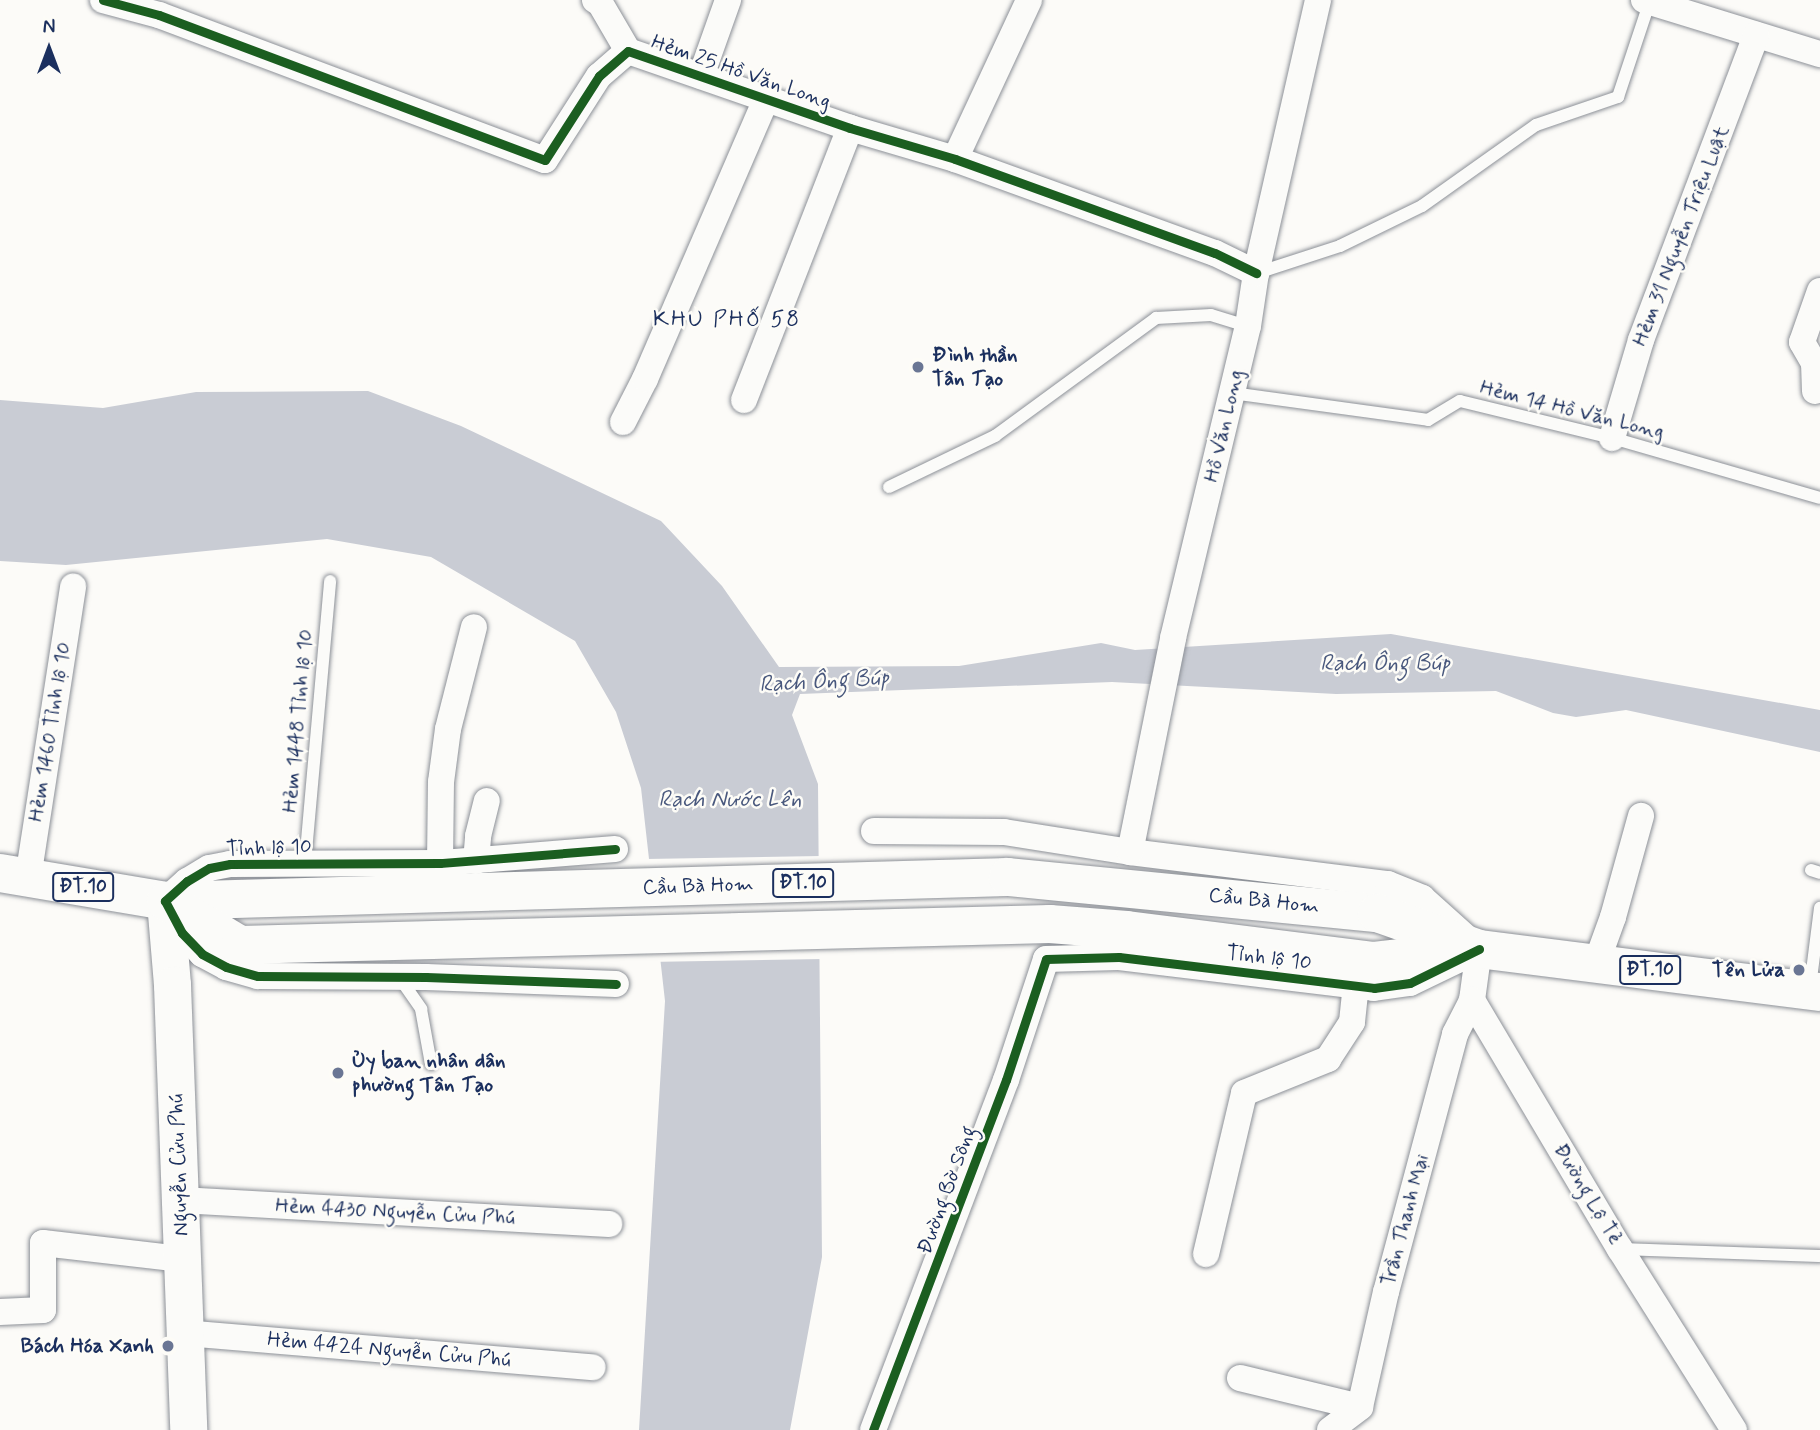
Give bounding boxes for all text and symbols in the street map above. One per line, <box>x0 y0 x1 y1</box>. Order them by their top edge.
north arrow <box>14 14 84 84</box>
text: N <box>43 15 55 40</box>
street label: Hẻm 25 Hồ Văn Long <box>649 30 833 114</box>
street label: Hẻm 31 Nguyễn Triệu Luật <box>1628 123 1734 349</box>
district label: KHU PHỐ 58 <box>656 306 798 334</box>
place label: Đình thần Tân Tạo <box>932 342 1018 392</box>
marker: Đình thần Tân Tạo <box>910 359 926 375</box>
street label: Hồ Văn Long <box>1199 368 1249 484</box>
street label: Hẻm 14 Hồ Văn Long <box>1478 375 1666 445</box>
street label: Hẻm 1448 Tỉnh lộ 10 <box>277 628 319 814</box>
street label: Hẻm 1460 Tỉnh lộ 10 <box>23 640 77 824</box>
water label: Rạch Ông Búp <box>1320 650 1450 678</box>
water label: Rạch Ông Búp <box>759 665 889 699</box>
water label: Rạch Nước Lên <box>657 786 803 814</box>
street label: Tỉnh lộ 10 <box>225 834 313 862</box>
road number: ĐT.10 <box>772 868 834 898</box>
street label: Cầu Bà Hom <box>642 871 754 901</box>
road number: ĐT.10 <box>52 872 114 902</box>
street label: Cầu Bà Hom <box>1207 883 1321 919</box>
street label: Tỉnh lộ 10 <box>1224 940 1314 976</box>
road number: ĐT.10 <box>1618 954 1682 986</box>
place label: Tên Lửa <box>1710 957 1785 983</box>
marker: Tên Lửa <box>1791 962 1807 978</box>
place label: Ủy ban nhân dân phường Tân Tạo <box>352 1048 498 1098</box>
marker: Ủy ban nhân dân phường Tân Tạo <box>330 1065 346 1081</box>
street label: Nguyễn Cửu Phú <box>164 1092 194 1238</box>
street label: Đường Bờ Sông <box>912 1123 982 1257</box>
street label: Đường Lộ Tẻ <box>1548 1139 1628 1249</box>
street label: Trần Thanh Mại <box>1375 1149 1435 1291</box>
street label: Hẻm 4430 Nguyễn Cửu Phú <box>273 1193 517 1231</box>
street label: Hẻm 4424 Nguyễn Cửu Phú <box>265 1327 513 1373</box>
place label: Bách Hóa Xanh <box>20 1333 154 1359</box>
marker: Bách Hóa Xanh <box>160 1338 176 1354</box>

